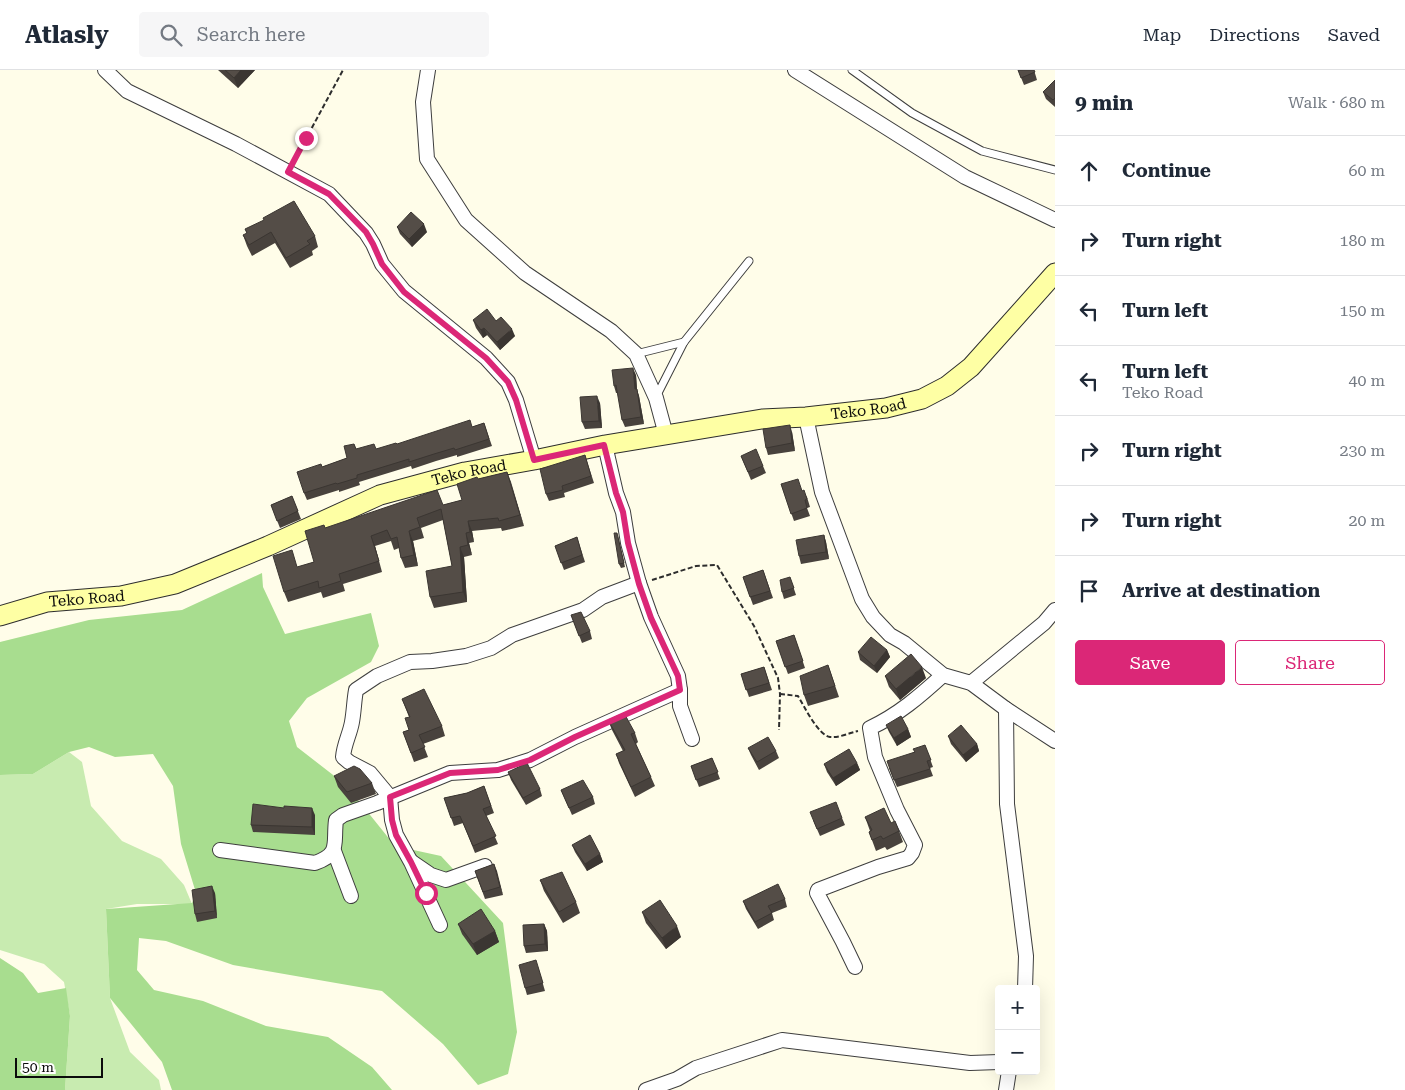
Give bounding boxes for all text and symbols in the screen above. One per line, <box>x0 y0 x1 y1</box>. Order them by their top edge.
search box <box>139 12 489 57</box>
text: Atlasly <box>25 21 109 49</box>
icon: search <box>157 21 185 49</box>
text: Search here <box>197 23 306 46</box>
text: Map <box>1143 24 1181 45</box>
text: Directions <box>1209 24 1300 45</box>
text: Saved <box>1328 24 1380 45</box>
text: 9 min <box>1075 91 1133 115</box>
text: Walk · 680 m <box>1288 93 1385 112</box>
route end <box>295 127 318 150</box>
icon: ahead <box>1075 157 1103 185</box>
text: Continue <box>1122 159 1211 182</box>
text: 60 m <box>1348 161 1385 180</box>
icon: right <box>1075 227 1103 255</box>
text: Turn right <box>1122 229 1222 252</box>
text: 180 m <box>1339 231 1385 250</box>
icon: left <box>1075 297 1103 325</box>
text: Turn left <box>1122 299 1208 322</box>
text: 150 m <box>1339 301 1385 320</box>
text: Turn left <box>1122 360 1208 383</box>
icon: left <box>1075 367 1103 395</box>
text: 40 m <box>1348 371 1385 390</box>
text: Teko Road <box>1122 383 1203 402</box>
street label: Teko Road <box>830 394 909 423</box>
icon: right <box>1075 437 1103 465</box>
text: Turn right <box>1122 439 1222 462</box>
text: 230 m <box>1339 441 1385 460</box>
street label: Teko Road <box>430 456 508 490</box>
icon: right <box>1075 507 1103 535</box>
text: Turn right <box>1122 509 1222 532</box>
text: 20 m <box>1348 511 1385 530</box>
icon: arrive <box>1075 577 1103 605</box>
text: Arrive at destination <box>1122 579 1320 602</box>
street label: Teko Road <box>48 587 126 611</box>
button: Save <box>1075 640 1225 685</box>
button: Share <box>1235 640 1385 685</box>
route start <box>415 882 438 905</box>
map controls <box>995 985 1040 1075</box>
button: + <box>995 985 1040 1030</box>
button: − <box>995 1030 1040 1075</box>
scale bar <box>15 1055 102 1078</box>
text: 50 m <box>22 1059 54 1075</box>

